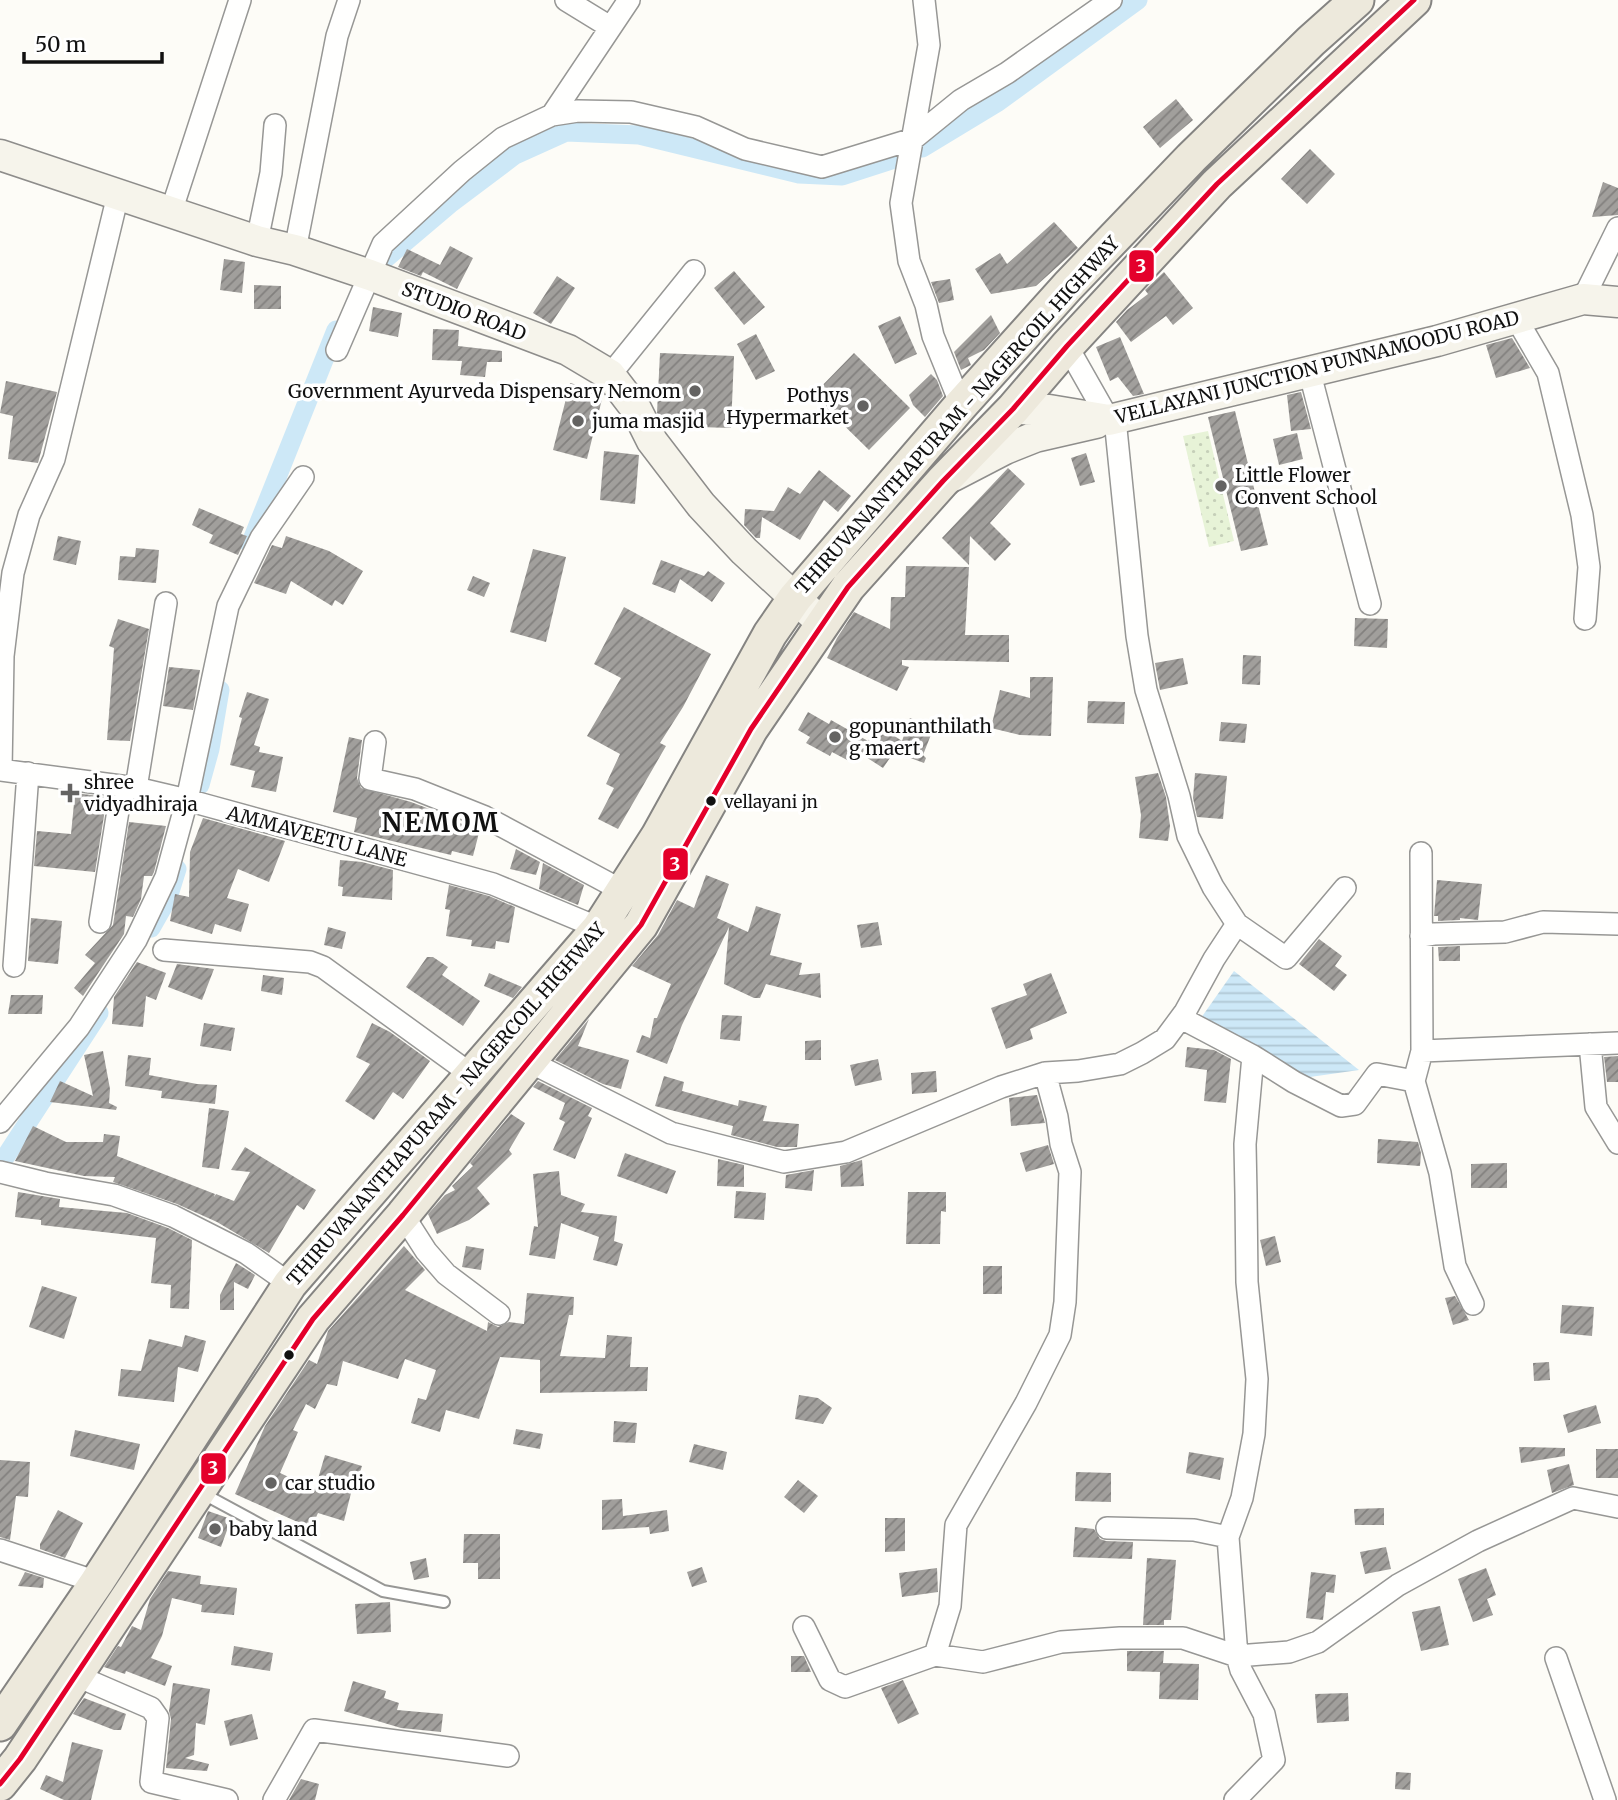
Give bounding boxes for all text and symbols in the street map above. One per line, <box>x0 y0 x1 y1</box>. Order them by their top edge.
scale bar <box>24 21 163 65</box>
text: 50 m <box>35 31 86 58</box>
street label: THIRUVANANTHAPURAM - NAGERCOIL HIGHWAY <box>790 231 1125 599</box>
line badge: 3 <box>1128 249 1155 283</box>
text: 3 <box>1136 254 1146 278</box>
street label: STUDIO ROAD <box>398 276 530 346</box>
street label: VELLAYANI JUNCTION PUNNAMOODU ROAD <box>1111 305 1522 429</box>
place label: Government Ayurveda Dispensary Nemom <box>288 379 681 403</box>
marker: Government Ayurveda Dispensary Nemom <box>687 383 703 399</box>
place label: Pothys Hypermarket <box>726 383 850 429</box>
marker: Pothys Hypermarket <box>855 398 871 414</box>
place label: juma masjid <box>591 409 704 433</box>
marker: juma masjid <box>570 413 586 429</box>
place label: Little Flower Convent School <box>1235 463 1377 509</box>
marker: Little Flower Convent School <box>1213 478 1229 494</box>
place label: gopunanthilath g maert <box>849 714 992 760</box>
marker: gopunanthilath g maert <box>827 729 843 745</box>
place label: shree vidyadhiraja <box>83 770 198 816</box>
marker: shree vidyadhiraja <box>62 785 78 801</box>
place label: vellayani jn <box>723 791 818 813</box>
marker: vellayani jn <box>704 794 718 808</box>
street label: AMMAVEETU LANE <box>223 800 410 872</box>
district label: NEMOM <box>381 806 501 839</box>
line badge: 3 <box>662 847 689 881</box>
text: 3 <box>670 852 680 876</box>
street label: THIRUVANANTHAPURAM - NAGERCOIL HIGHWAY <box>282 917 611 1290</box>
unlabelled marker <box>282 1348 296 1362</box>
line badge: 3 <box>200 1452 227 1485</box>
text: 3 <box>208 1456 218 1480</box>
place label: car studio <box>285 1471 375 1495</box>
marker: car studio <box>263 1475 279 1491</box>
place label: baby land <box>228 1517 318 1541</box>
marker: baby land <box>207 1521 223 1537</box>

